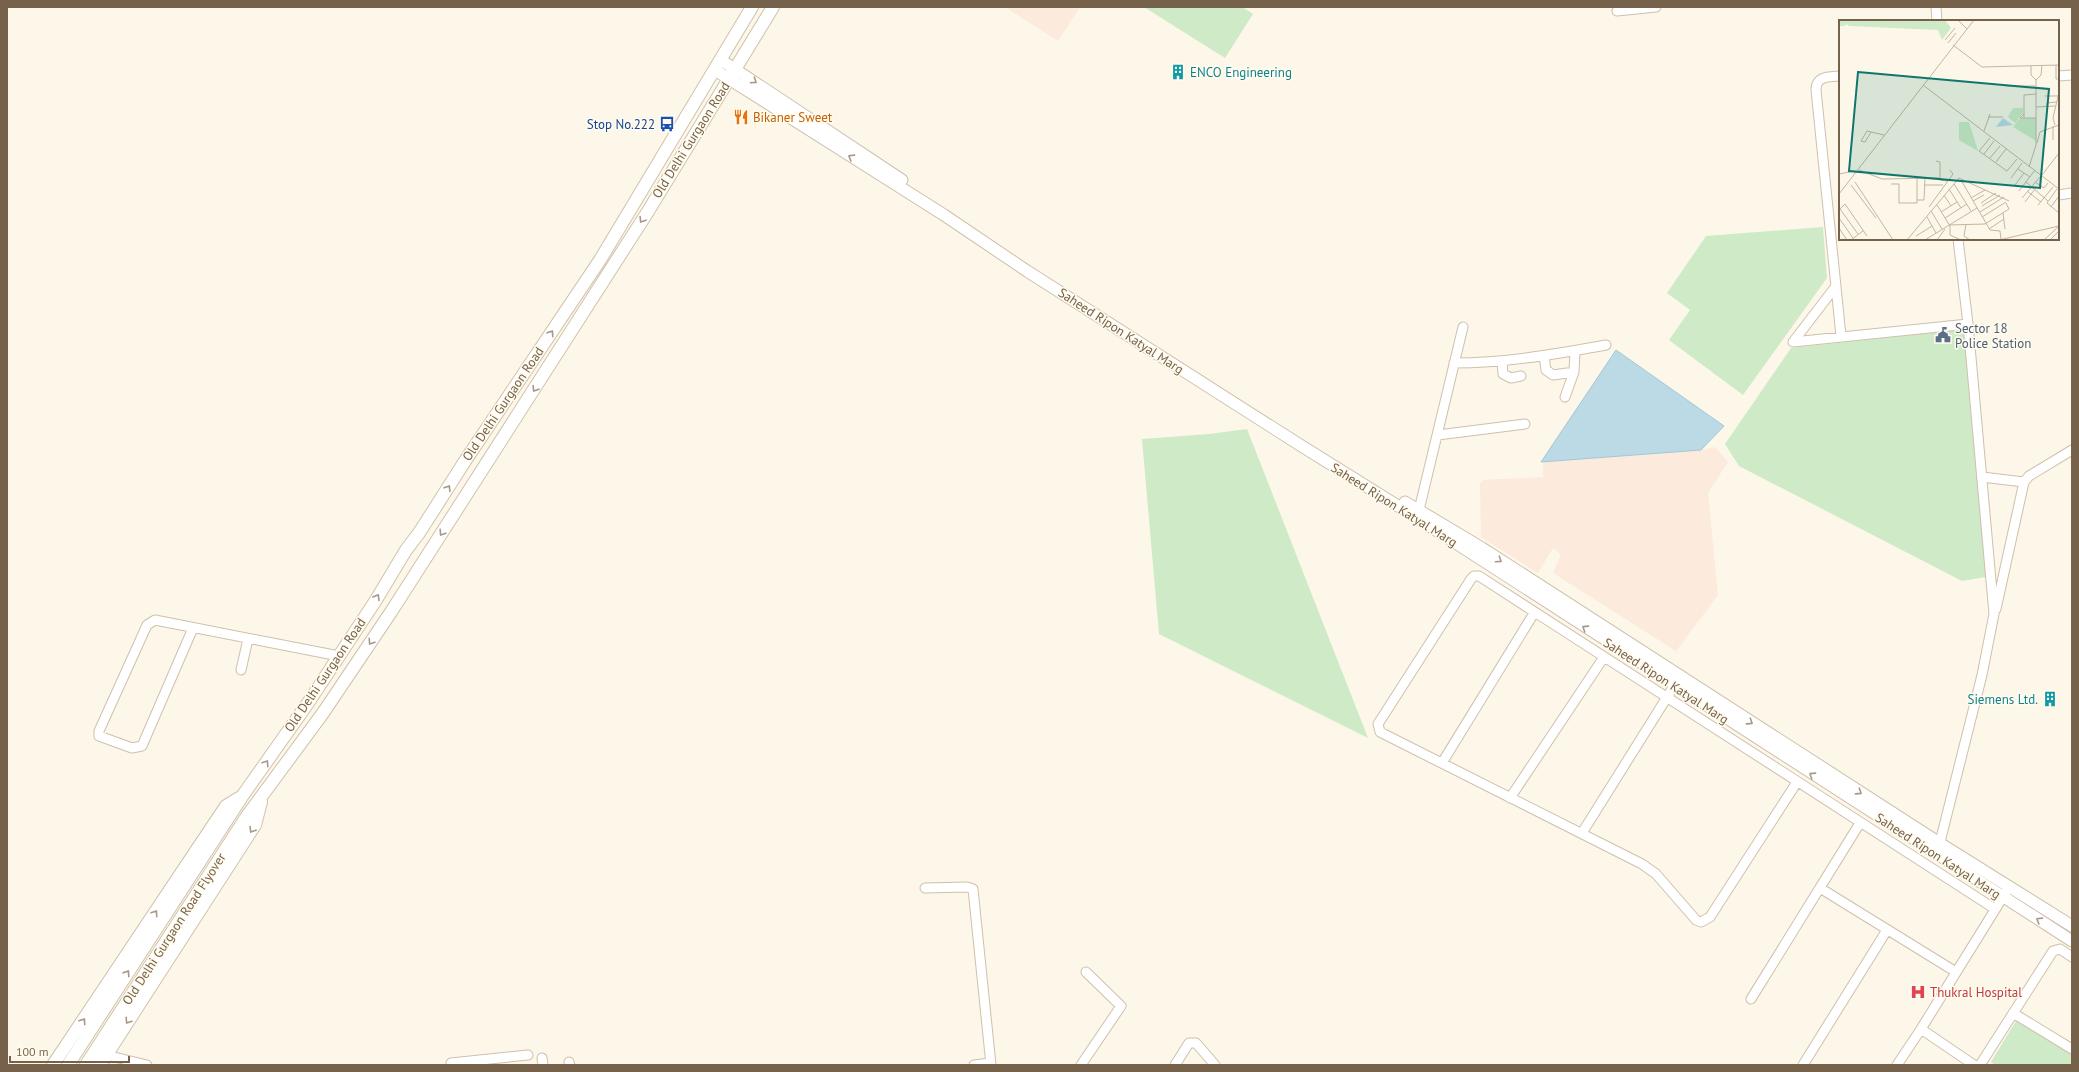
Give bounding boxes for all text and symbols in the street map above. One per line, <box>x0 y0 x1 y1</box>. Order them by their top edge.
inset map <box>1839 20 2059 240</box>
building icon: ENCO Engineering <box>1169 63 1187 81</box>
place label: ENCO Engineering <box>1190 64 1292 81</box>
one-way arrow <box>750 76 757 84</box>
street label: Old Delhi Gurgaon Road <box>648 79 734 201</box>
restaurant icon: Bikaner Sweet <box>732 108 750 126</box>
place label: Bikaner Sweet <box>753 109 833 126</box>
bus stop icon: Stop No.222 <box>658 115 676 133</box>
place label: Stop No.222 <box>587 116 655 133</box>
one-way arrow <box>848 154 855 161</box>
one-way arrow <box>640 216 647 223</box>
street label: Saheed Ripon Katyal Marg <box>1055 284 1187 378</box>
place label: Sector 18 Police Station <box>1955 320 2031 352</box>
public building icon: Sector 18 Police Station <box>1934 326 1952 344</box>
one-way arrow <box>546 331 553 338</box>
street label: Old Delhi Gurgaon Road <box>458 344 548 464</box>
one-way arrow <box>533 385 540 392</box>
street label: Saheed Ripon Katyal Marg <box>1328 459 1460 551</box>
one-way arrow <box>443 485 450 492</box>
one-way arrow <box>439 529 447 536</box>
one-way arrow <box>1495 555 1502 562</box>
one-way arrow <box>373 594 380 601</box>
street label: Old Delhi Gurgaon Road <box>280 615 370 735</box>
one-way arrow <box>1582 625 1589 633</box>
street label: Saheed Ripon Katyal Marg <box>1600 634 1732 728</box>
one-way arrow <box>368 638 376 645</box>
building icon: Siemens Ltd. <box>2041 690 2059 708</box>
place label: Siemens Ltd. <box>1967 691 2038 708</box>
one-way arrow <box>1745 717 1752 724</box>
one-way arrow <box>261 760 268 767</box>
one-way arrow <box>1809 772 1816 779</box>
one-way arrow <box>1855 787 1862 795</box>
street label: Saheed Ripon Katyal Marg <box>1872 809 2004 903</box>
one-way arrow <box>249 826 257 833</box>
street label: Old Delhi Gurgaon Road Flyover <box>118 849 230 1008</box>
one-way arrow <box>150 910 158 917</box>
one-way arrow <box>2036 918 2043 925</box>
one-way arrow <box>122 971 129 978</box>
hospital icon: Thukral Hospital <box>1909 983 1927 1001</box>
place label: Thukral Hospital <box>1930 984 2022 1001</box>
one-way arrow <box>125 1017 133 1024</box>
one-way arrow <box>78 1019 85 1026</box>
scale bar <box>10 1038 129 1064</box>
text: 100 m <box>16 1044 49 1059</box>

